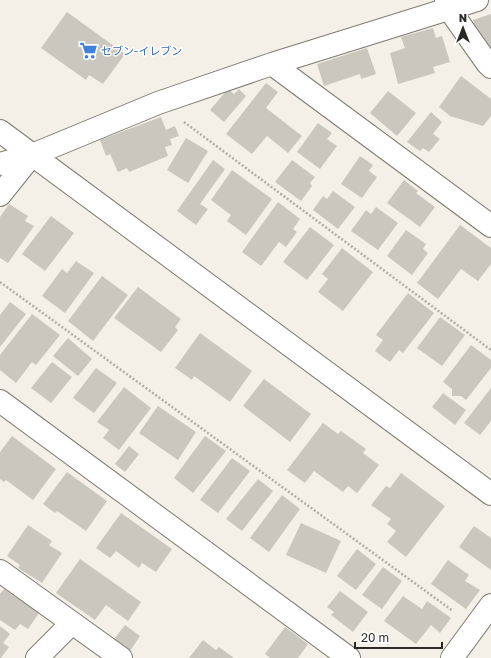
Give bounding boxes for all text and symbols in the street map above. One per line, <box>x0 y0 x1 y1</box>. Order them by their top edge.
north arrow <box>443 8 483 48</box>
text: N <box>459 11 467 24</box>
supermarket icon: セブン-イレブン <box>78 40 98 60</box>
place label: セブン-イレブン <box>101 44 182 57</box>
scale bar <box>355 624 442 650</box>
text: 20 m <box>361 630 389 645</box>

